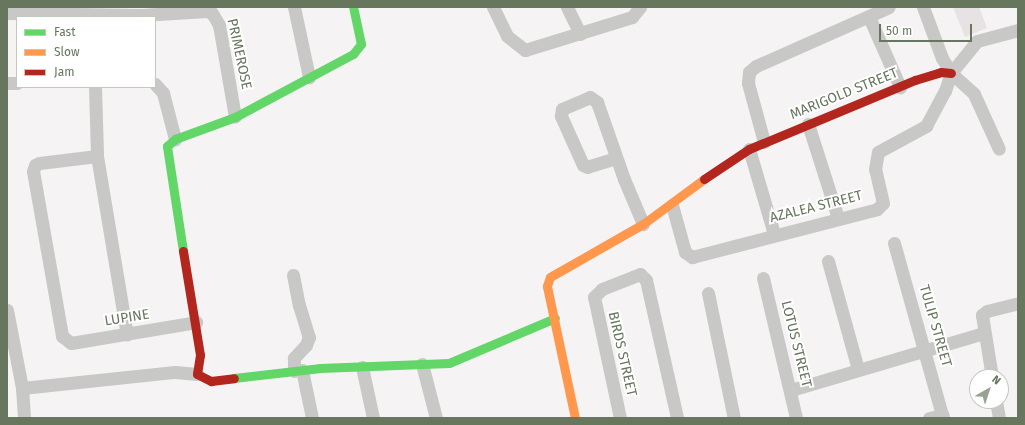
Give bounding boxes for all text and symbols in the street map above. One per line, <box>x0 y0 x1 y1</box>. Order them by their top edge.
legend <box>16 16 156 88</box>
scale bar <box>881 16 974 42</box>
street label: PRIMEROSE <box>223 17 255 91</box>
text: 50 m <box>886 24 912 38</box>
text: Fast <box>54 25 76 39</box>
text: Slow <box>54 45 80 59</box>
text: Jam <box>54 65 74 79</box>
street label: MARIGOLD STREET <box>788 65 900 123</box>
street label: AZALEA STREET <box>768 187 864 227</box>
street label: TULIP STREET <box>915 283 955 369</box>
street label: LOTUS STREET <box>777 299 815 389</box>
street label: LUPINE <box>103 306 151 330</box>
street label: BIRDS STREET <box>604 310 640 398</box>
north arrow <box>969 369 1009 409</box>
text: N <box>989 373 1003 387</box>

